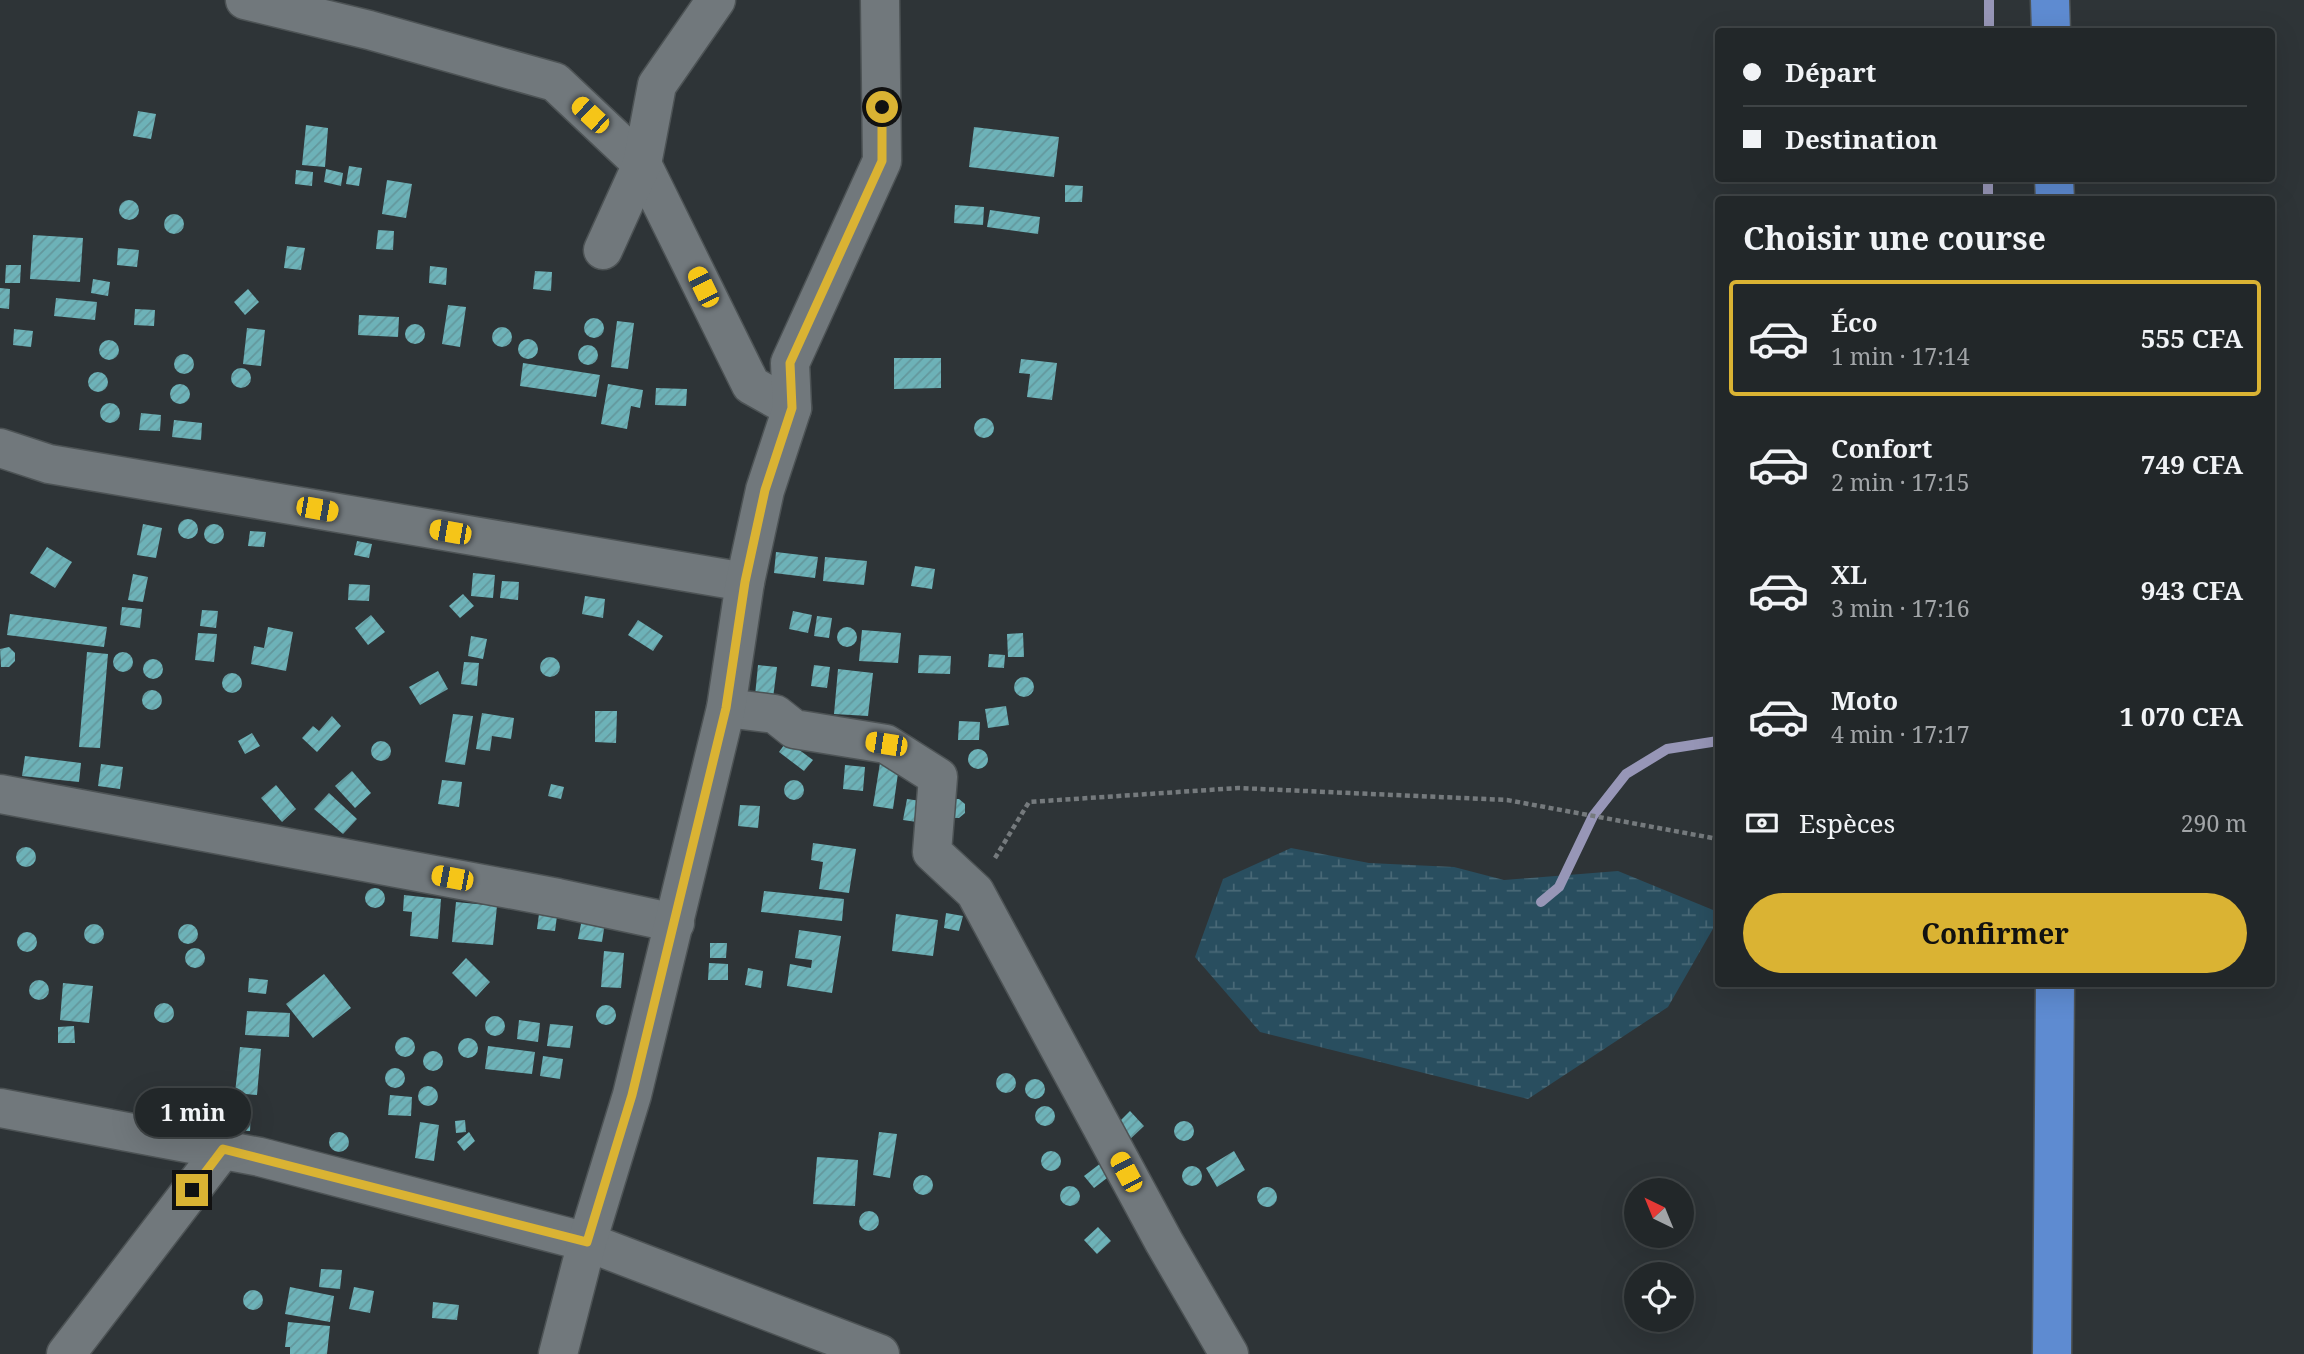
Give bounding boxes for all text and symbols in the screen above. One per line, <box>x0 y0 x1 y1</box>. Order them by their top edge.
text: Départ <box>1785 54 1876 90</box>
route start <box>866 91 898 123</box>
car <box>568 93 613 137</box>
text: Destination <box>1785 121 1938 157</box>
text: Choisir une course <box>1743 216 2046 259</box>
car <box>685 264 722 310</box>
text: Éco <box>1831 304 1878 340</box>
icon: car <box>1747 307 1810 370</box>
text: 555 CFA <box>2141 320 2243 356</box>
text: 1 min · 17:14 <box>1831 340 1969 372</box>
text: Confort <box>1831 430 1932 466</box>
icon: car <box>1747 433 1810 496</box>
text: 749 CFA <box>2141 446 2243 482</box>
text: 2 min · 17:15 <box>1831 466 1969 498</box>
car <box>295 495 340 523</box>
car <box>428 518 473 546</box>
text: XL <box>1831 556 1867 592</box>
icon: car <box>1747 559 1810 622</box>
text: 943 CFA <box>2141 572 2243 608</box>
text: 3 min · 17:16 <box>1831 592 1969 624</box>
text: Moto <box>1831 682 1898 718</box>
icon: car <box>1747 685 1810 748</box>
text: 1 070 CFA <box>2119 698 2243 734</box>
text: 4 min · 17:17 <box>1831 718 1969 750</box>
car <box>864 730 909 758</box>
icon: cash <box>1743 804 1781 842</box>
text: Espèces <box>1799 805 1895 841</box>
text: 290 m <box>2181 807 2247 839</box>
car <box>430 864 475 892</box>
button: Confirmer <box>1743 893 2247 973</box>
callout: 1 min <box>134 1088 250 1138</box>
text: 1 min <box>160 1096 226 1128</box>
car <box>1107 1149 1146 1195</box>
route end <box>176 1174 208 1206</box>
north arrow <box>1624 1178 1694 1248</box>
map controls <box>1624 1178 1694 1332</box>
button: locate <box>1624 1262 1694 1332</box>

